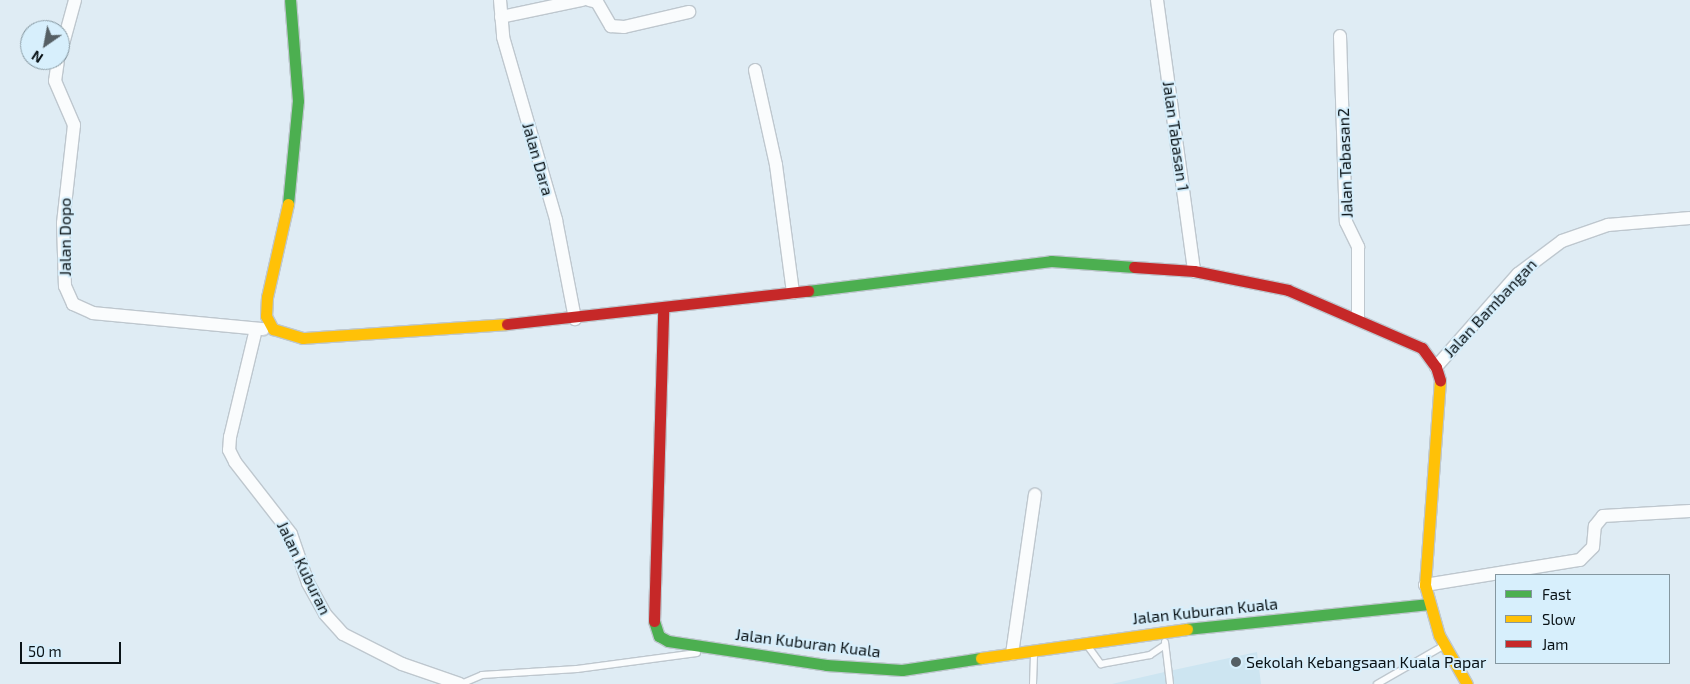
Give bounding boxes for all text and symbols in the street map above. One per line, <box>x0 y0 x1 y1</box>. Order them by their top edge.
north arrow <box>20 20 70 70</box>
text: N <box>28 47 46 67</box>
street label: Jalan Tabasan 1 <box>1159 80 1193 192</box>
street label: Jalan Tabasan2 <box>1333 108 1357 218</box>
street label: Jalan Dara <box>518 120 558 198</box>
street label: Jalan Dopo <box>55 198 75 276</box>
street label: Jalan Bambangan <box>1440 255 1540 361</box>
street label: Jalan Kuburan <box>273 518 335 618</box>
legend <box>1495 574 1670 664</box>
text: Fast <box>1542 585 1571 603</box>
street label: Jalan Kuburan Kuala <box>1131 594 1279 628</box>
text: Slow <box>1542 610 1576 628</box>
street label: Jalan Kuburan Kuala <box>734 625 882 661</box>
scale bar <box>22 632 124 664</box>
text: Jam <box>1542 635 1568 653</box>
text: 50 m <box>28 642 62 660</box>
place label: Sekolah Kebangsaan Kuala Papar <box>1246 652 1487 672</box>
marker: Sekolah Kebangsaan Kuala Papar <box>1230 656 1242 668</box>

